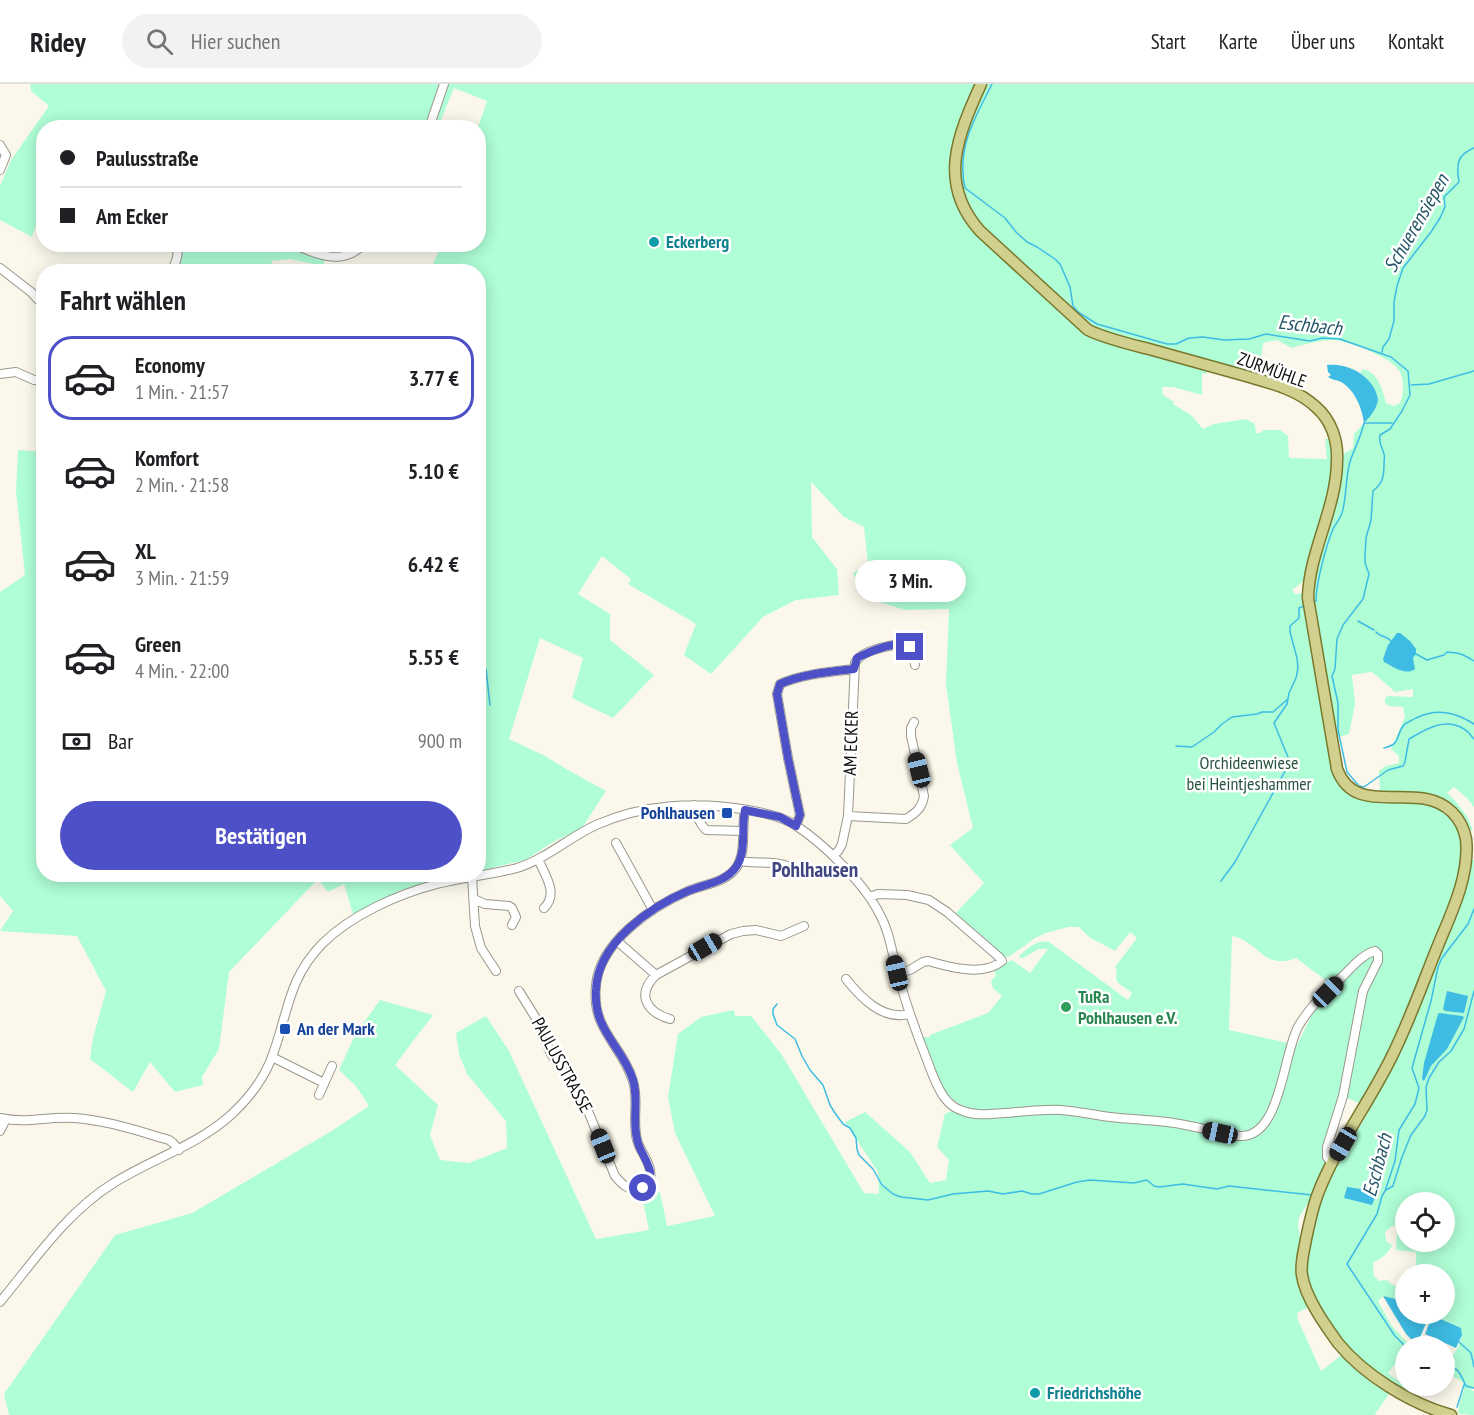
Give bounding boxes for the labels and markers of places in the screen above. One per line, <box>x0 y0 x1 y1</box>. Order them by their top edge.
place label: Eckerberg <box>666 230 729 253</box>
marker: Eckerberg <box>647 235 661 249</box>
place label: Pohlhausen <box>641 801 715 824</box>
marker: Pohlhausen <box>720 806 734 820</box>
place label: TuRa Pohlhausen e.V. <box>1078 985 1178 1029</box>
marker: TuRa Pohlhausen e.V. <box>1059 1000 1073 1014</box>
place label: An der Mark <box>296 1017 375 1040</box>
marker: An der Mark <box>278 1022 292 1036</box>
place label: Friedrichshöhe <box>1047 1381 1142 1404</box>
marker: Friedrichshöhe <box>1028 1386 1042 1400</box>

